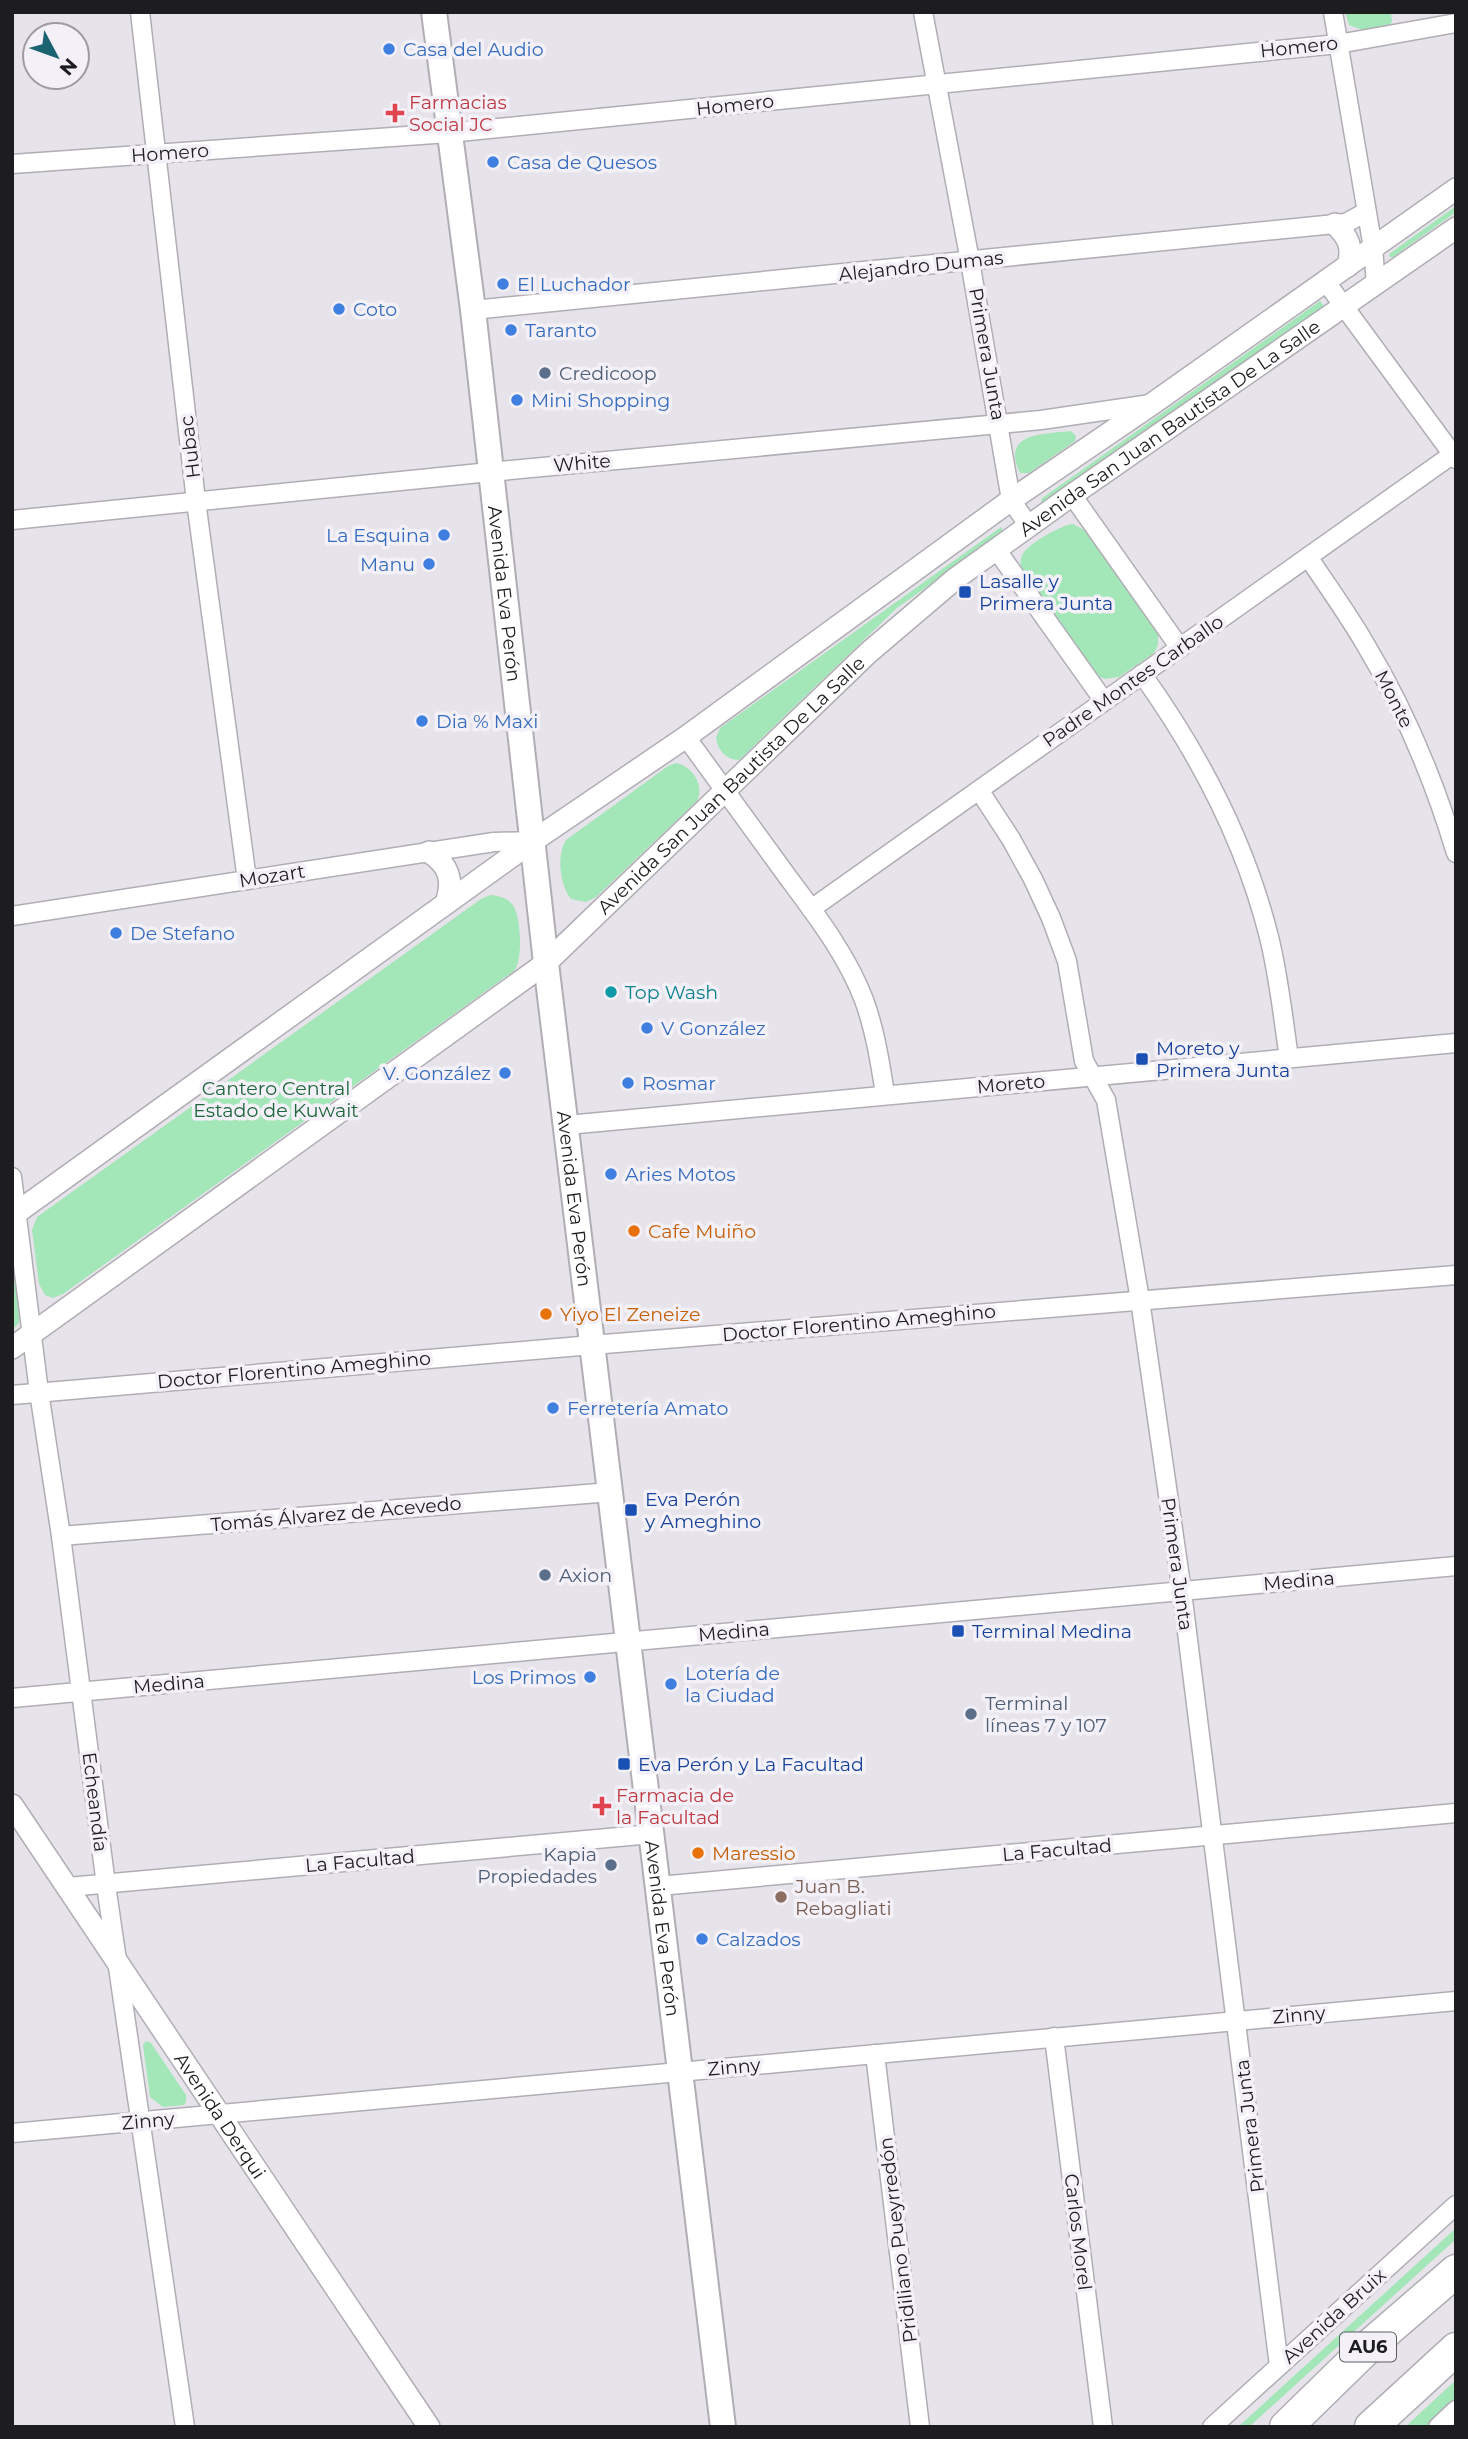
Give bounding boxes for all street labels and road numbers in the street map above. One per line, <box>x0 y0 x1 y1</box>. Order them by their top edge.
street label: Homero <box>1259 31 1339 63</box>
street label: Homero <box>695 89 775 121</box>
street label: Homero <box>130 139 210 167</box>
street label: Alejandro Dumas <box>837 246 1005 286</box>
street label: Primera Junta <box>964 286 1010 422</box>
street label: Avenida San Juan Bautista De La Salle <box>1014 315 1324 541</box>
street label: Hubac <box>175 414 205 480</box>
street label: White <box>552 449 612 477</box>
street label: Avenida Eva Perón <box>483 504 526 683</box>
street label: Padre Montes Carballo <box>1038 610 1228 752</box>
street label: Avenida San Juan Bautista De La Salle <box>593 651 869 919</box>
street label: Monte <box>1370 666 1418 732</box>
street label: Mozart <box>237 859 307 893</box>
street label: Moreto <box>976 1070 1046 1098</box>
street label: Avenida Eva Perón <box>552 1109 597 1288</box>
street label: Doctor Florentino Ameghino <box>721 1300 997 1346</box>
street label: Doctor Florentino Ameghino <box>156 1347 432 1393</box>
street label: Tomás Álvarez de Acevedo <box>210 1492 462 1536</box>
street label: Primera Junta <box>1156 1496 1198 1632</box>
street label: Medina <box>1262 1566 1336 1596</box>
street label: Medina <box>697 1617 771 1647</box>
street label: Medina <box>132 1669 206 1699</box>
street label: Echeandía <box>77 1751 113 1853</box>
street label: La Facultad <box>1001 1834 1113 1866</box>
street label: Avenida Eva Perón <box>641 1839 685 2018</box>
street label: La Facultad <box>304 1845 416 1877</box>
street label: Zinny <box>1272 2001 1327 2029</box>
street label: Avenida Derqui <box>170 2048 271 2183</box>
street label: Zinny <box>707 2053 762 2081</box>
street label: Primera Junta <box>1230 2058 1270 2194</box>
street label: Zinny <box>121 2107 176 2135</box>
street label: Pridiliano Pueyrredón <box>874 2136 922 2344</box>
street label: Carlos Morel <box>1059 2172 1097 2292</box>
street label: Avenida Bruix <box>1277 2263 1391 2369</box>
road number: AU6 <box>1340 2332 1396 2362</box>

